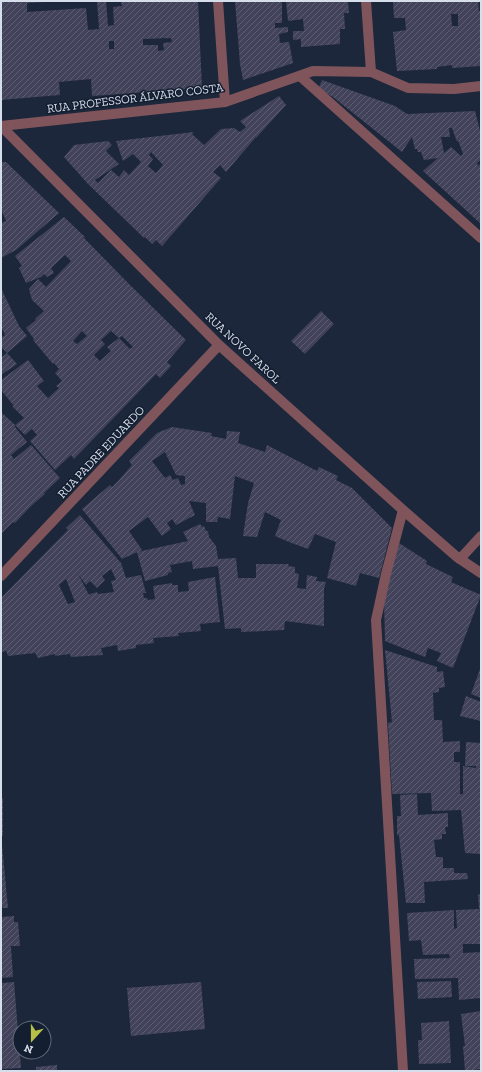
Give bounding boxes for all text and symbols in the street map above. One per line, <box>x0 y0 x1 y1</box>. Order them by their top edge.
street label: RUA PROFESSOR ÁLVARO COSTA <box>46 79 224 116</box>
street label: RUA NOVO FAROL <box>202 310 284 387</box>
street label: RUA PADRE EDUARDO <box>55 403 148 501</box>
north arrow <box>12 1020 52 1060</box>
text: N <box>22 1041 35 1056</box>

